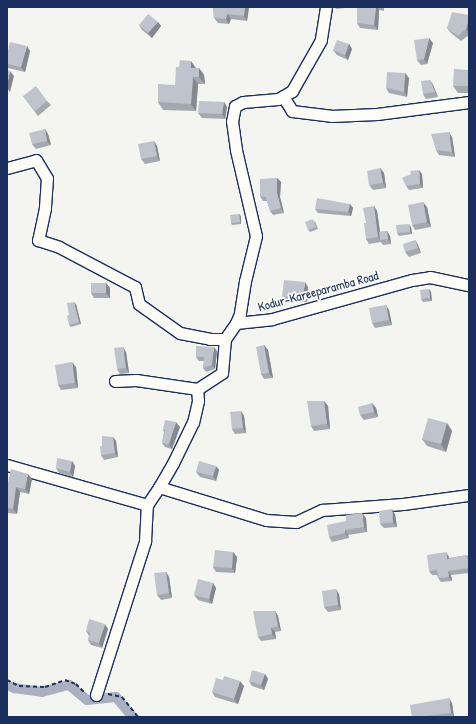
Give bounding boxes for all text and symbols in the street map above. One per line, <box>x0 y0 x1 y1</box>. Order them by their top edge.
street label: Kodur-Kareeparamba Road <box>256 267 380 315</box>

